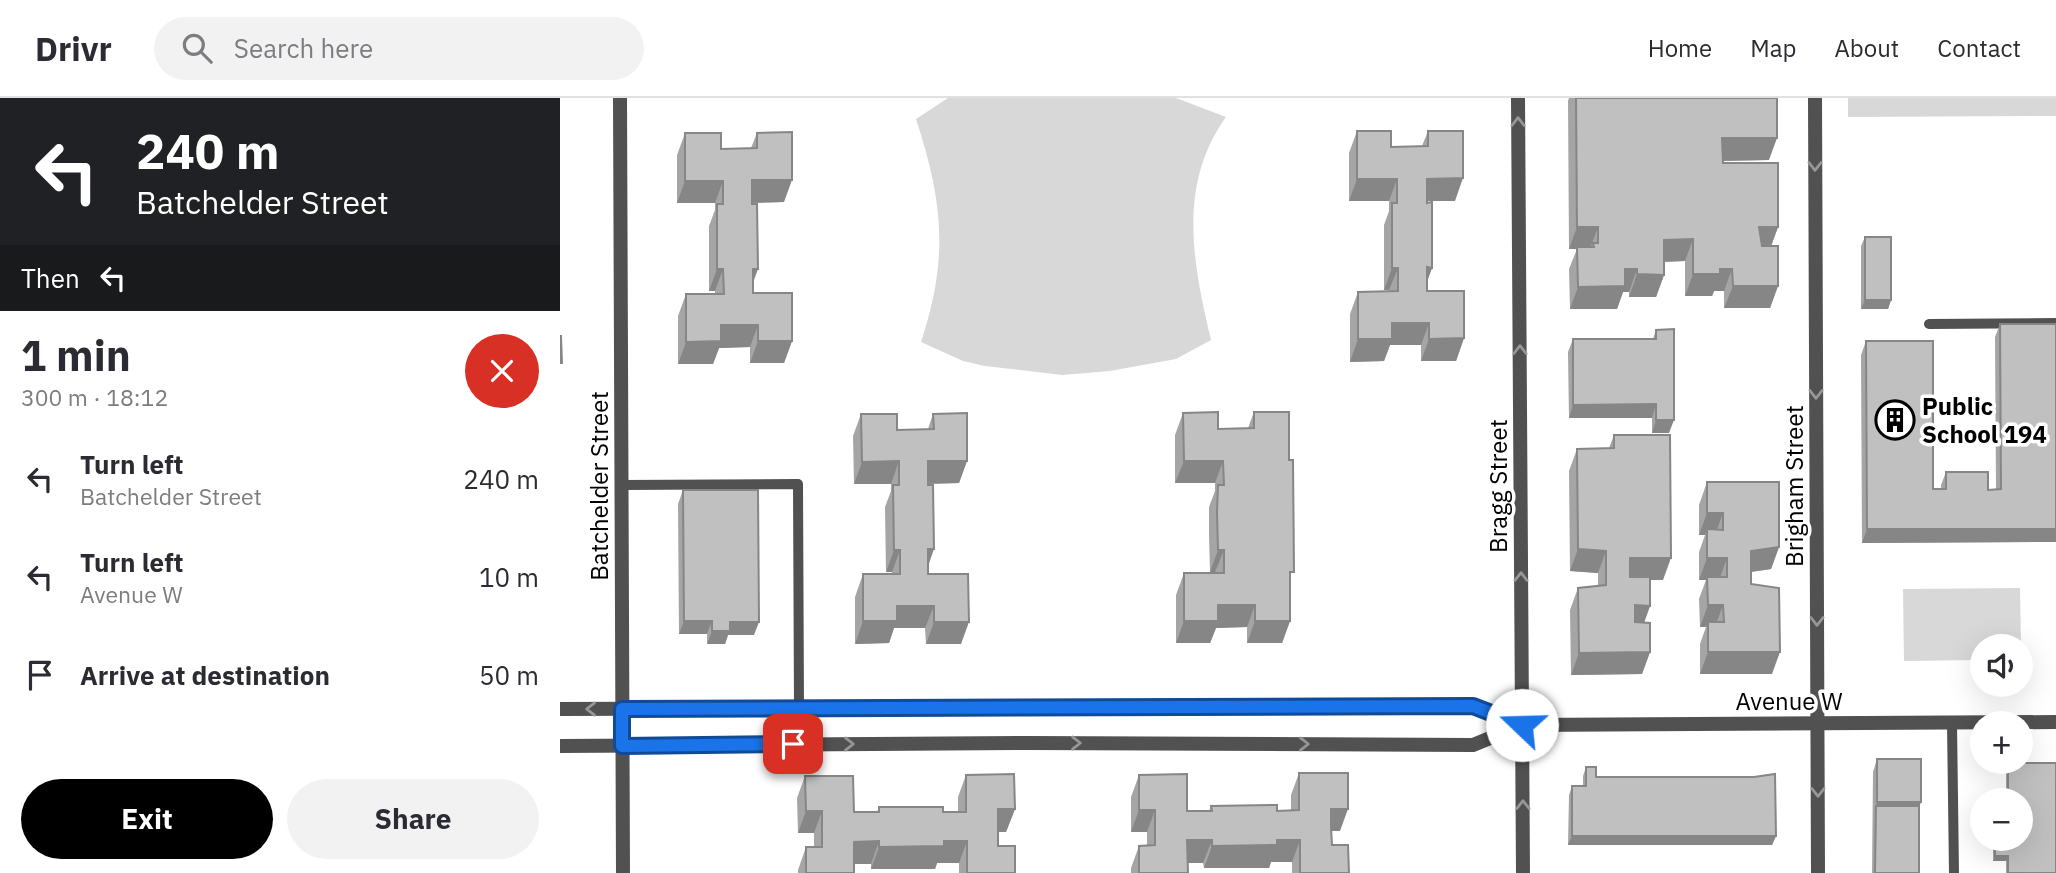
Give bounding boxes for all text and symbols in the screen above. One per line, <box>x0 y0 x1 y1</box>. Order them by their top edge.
search box <box>154 17 644 80</box>
text: Drivr <box>35 27 112 70</box>
icon: search <box>178 29 216 67</box>
text: Search here <box>234 31 373 65</box>
text: Home <box>1648 32 1712 64</box>
text: Map <box>1750 32 1796 64</box>
text: About <box>1834 32 1899 64</box>
text: Contact <box>1937 32 2021 64</box>
one-way arrow <box>1510 117 1526 127</box>
text: 240 m <box>136 119 280 182</box>
icon: left <box>21 126 112 217</box>
one-way arrow <box>1807 161 1823 172</box>
text: Batchelder Street <box>136 181 389 223</box>
icon: left <box>94 259 132 297</box>
text: Then <box>21 261 80 295</box>
text: 1 min <box>21 328 131 383</box>
button: close <box>465 334 539 408</box>
one-way arrow <box>1512 344 1527 355</box>
text: 300 m · 18:12 <box>21 382 168 412</box>
one-way arrow <box>1808 389 1824 399</box>
place label: Public School 194 <box>1922 390 2047 450</box>
street label: Batchelder Street <box>583 391 615 581</box>
building icon: Public School 194 <box>1874 399 1916 441</box>
street label: Brigham Street <box>1778 405 1810 567</box>
street label: Bragg Street <box>1482 419 1514 553</box>
text: Turn left <box>80 447 183 481</box>
icon: left <box>21 460 59 498</box>
text: 240 m <box>463 462 539 496</box>
text: Batchelder Street <box>80 481 262 511</box>
text: Turn left <box>80 545 183 579</box>
icon: left <box>21 558 59 596</box>
text: 10 m <box>479 560 539 594</box>
one-way arrow <box>1513 572 1529 582</box>
text: Avenue W <box>80 579 183 609</box>
one-way arrow <box>1809 616 1825 627</box>
map controls <box>1970 634 2033 851</box>
button: sound <box>1970 634 2033 697</box>
icon: arrive <box>21 656 59 694</box>
text: Arrive at destination <box>80 658 330 692</box>
text: 50 m <box>479 658 539 692</box>
street label: Avenue W <box>1735 685 1843 717</box>
position arrow <box>1485 688 1559 762</box>
one-way arrow <box>585 701 596 717</box>
button: + <box>1970 711 2033 774</box>
pin <box>763 714 823 774</box>
icon: arrive <box>774 725 812 763</box>
one-way arrow <box>1071 735 1082 751</box>
one-way arrow <box>844 736 854 752</box>
one-way arrow <box>1299 736 1309 752</box>
button: Exit <box>21 779 273 859</box>
button: Share <box>287 779 539 859</box>
one-way arrow <box>1810 787 1826 797</box>
button: − <box>1970 788 2033 851</box>
one-way arrow <box>1515 799 1531 810</box>

